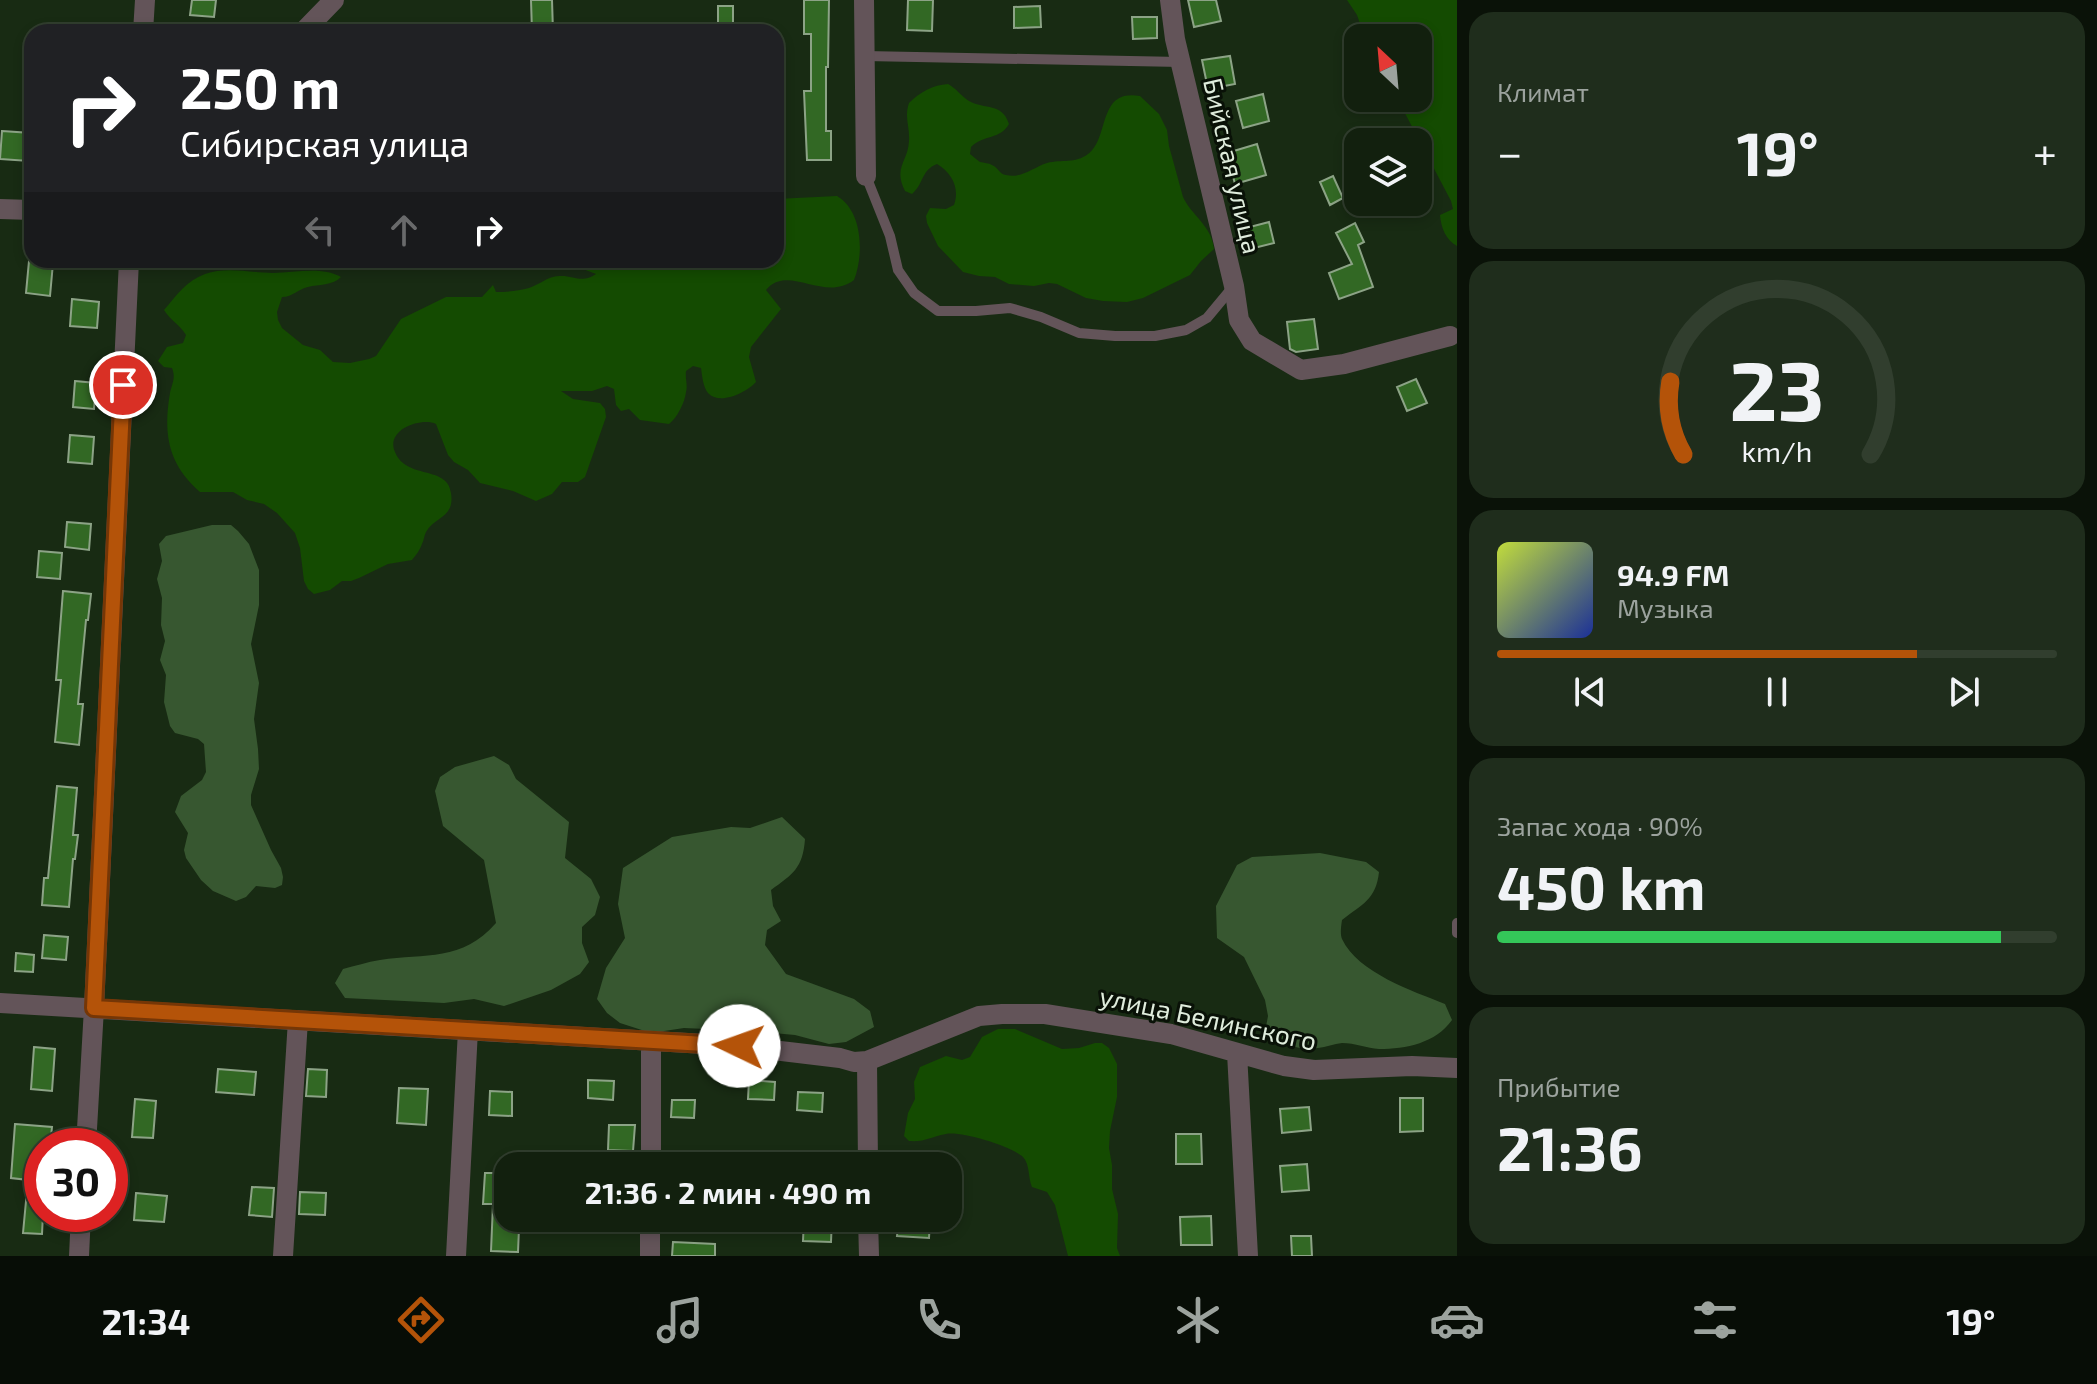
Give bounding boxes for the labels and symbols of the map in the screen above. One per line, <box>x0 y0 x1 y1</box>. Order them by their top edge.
north arrow <box>1344 24 1432 112</box>
street label: Бийская улица <box>1197 75 1269 257</box>
pin <box>89 351 157 419</box>
street label: улица Белинского <box>1097 979 1320 1057</box>
position arrow <box>697 1004 781 1088</box>
speed limit sign: 30 <box>24 1128 128 1232</box>

